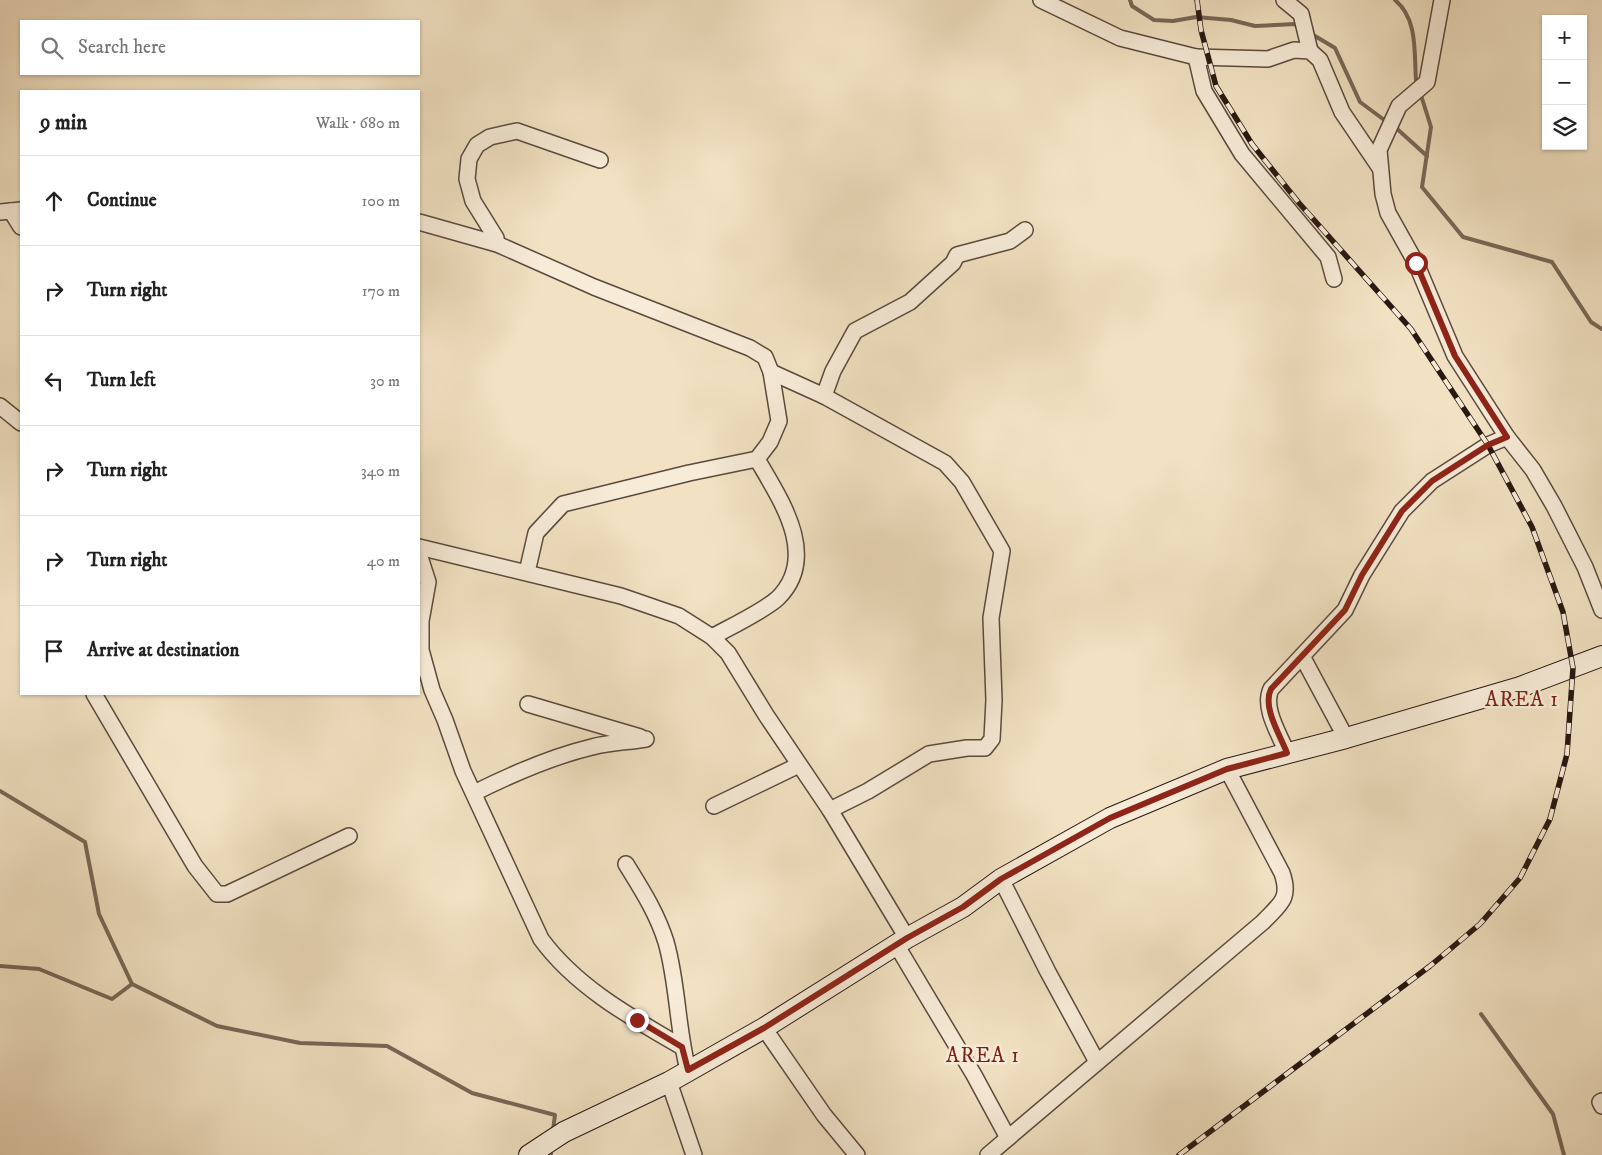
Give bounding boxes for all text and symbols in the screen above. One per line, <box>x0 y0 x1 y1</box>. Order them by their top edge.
map controls <box>1542 15 1587 150</box>
button: + <box>1542 15 1587 60</box>
search box <box>20 20 420 75</box>
icon: search <box>38 34 66 62</box>
text: Search here <box>78 36 166 59</box>
button: − <box>1542 60 1587 105</box>
button: layers <box>1542 105 1587 150</box>
text: 9 min <box>40 110 87 136</box>
text: Walk · 680 m <box>316 113 400 133</box>
icon: ahead <box>40 187 68 215</box>
text: Continue <box>87 189 157 212</box>
text: 100 m <box>362 191 400 211</box>
route start <box>1405 252 1428 275</box>
icon: right <box>40 277 68 305</box>
text: Turn right <box>87 279 167 302</box>
text: 170 m <box>362 281 400 301</box>
icon: left <box>40 367 68 395</box>
text: Turn left <box>87 369 156 392</box>
text: 30 m <box>370 371 400 391</box>
icon: right <box>40 457 68 485</box>
text: Turn right <box>87 459 167 482</box>
text: 340 m <box>361 461 400 481</box>
icon: right <box>40 547 68 575</box>
text: Turn right <box>87 549 167 572</box>
text: 40 m <box>367 551 400 571</box>
icon: arrive <box>40 637 68 665</box>
text: Arrive at destination <box>87 639 239 662</box>
district label: AREA 1 <box>1485 687 1559 713</box>
route end <box>626 1009 649 1032</box>
district label: AREA 1 <box>946 1043 1020 1069</box>

